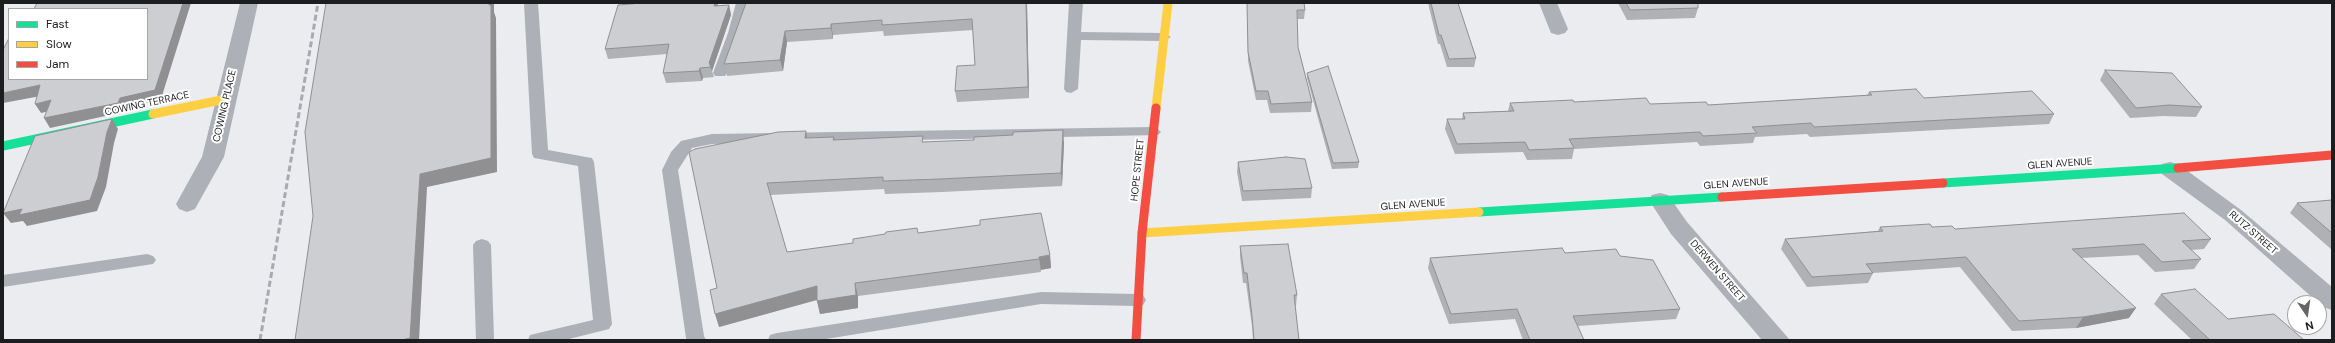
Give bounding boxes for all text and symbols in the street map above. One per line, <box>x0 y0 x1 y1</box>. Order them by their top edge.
legend <box>8 8 148 80</box>
text: Fast <box>46 16 69 32</box>
text: Slow <box>46 36 72 52</box>
text: Jam <box>46 56 69 72</box>
street label: COWING PLACE <box>211 69 239 143</box>
street label: COWING TERRACE <box>104 89 190 119</box>
street label: HOPE STREET <box>1129 138 1147 202</box>
street label: GLEN AVENUE <box>2027 156 2093 172</box>
street label: GLEN AVENUE <box>1703 176 1769 192</box>
street label: GLEN AVENUE <box>1380 197 1446 213</box>
street label: RUTZ STREET <box>2226 209 2280 257</box>
street label: DERWEN STREET <box>1687 238 1747 304</box>
north arrow <box>2287 295 2327 335</box>
text: N <box>2304 318 2315 333</box>

